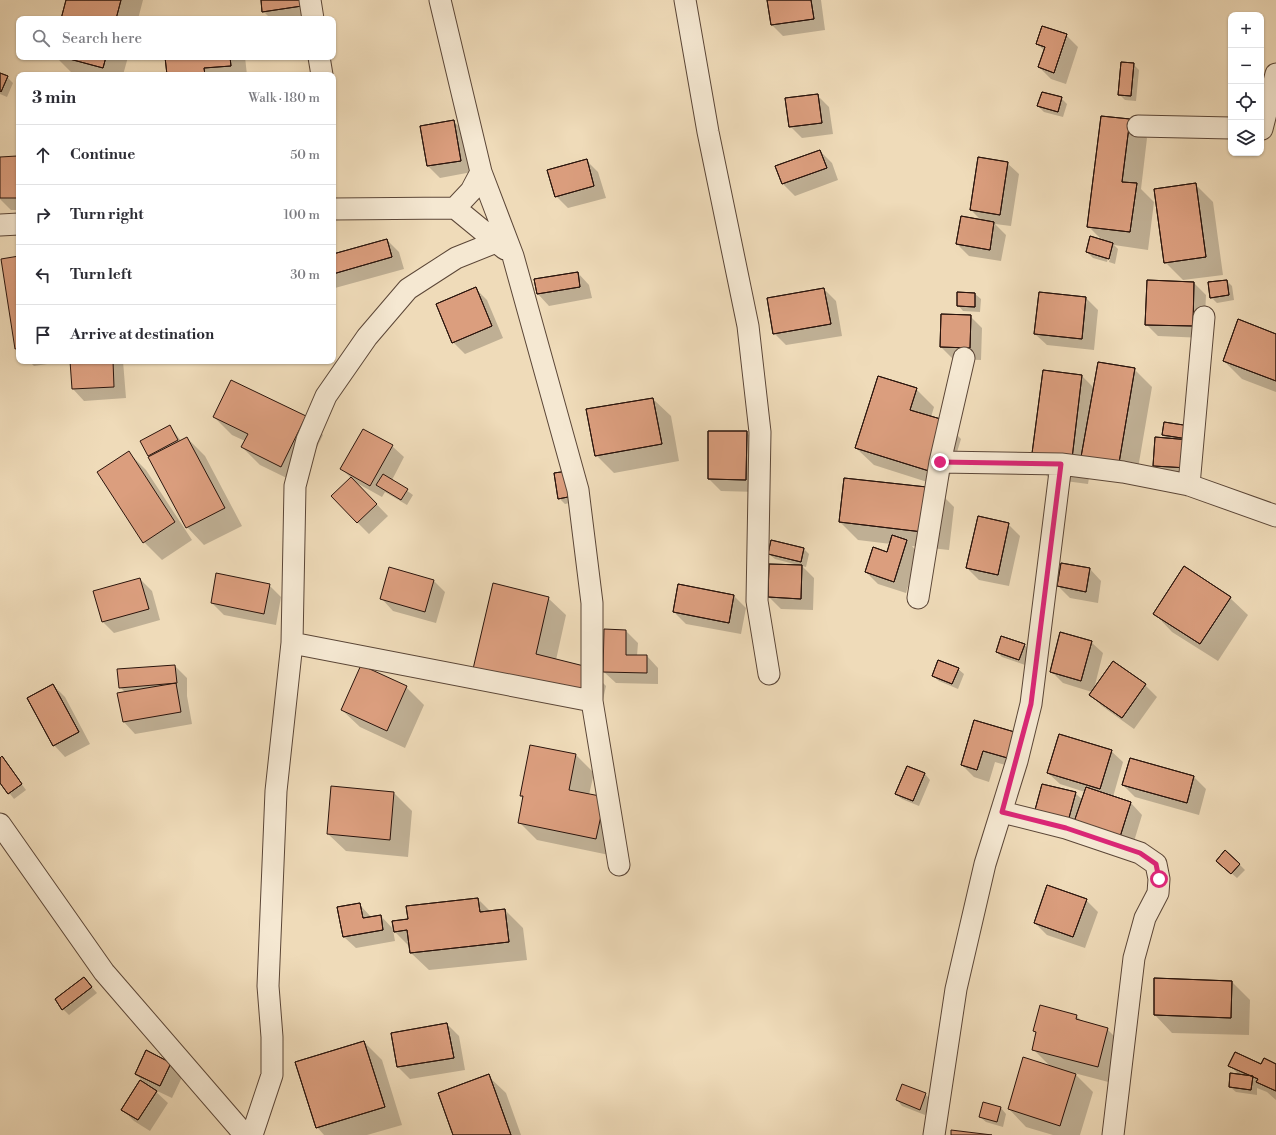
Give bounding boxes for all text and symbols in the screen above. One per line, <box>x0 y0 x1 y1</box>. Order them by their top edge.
map controls <box>1228 12 1264 156</box>
button: + <box>1228 12 1264 48</box>
search box <box>16 16 336 60</box>
icon: search <box>30 27 52 49</box>
text: Search here <box>62 29 142 48</box>
button: − <box>1228 48 1264 84</box>
button: locate <box>1228 84 1264 120</box>
text: 3 min <box>32 87 76 109</box>
text: Walk · 180 m <box>248 90 320 106</box>
button: layers <box>1228 120 1264 156</box>
icon: ahead <box>32 144 54 166</box>
text: Continue <box>70 145 135 164</box>
text: 50 m <box>290 147 320 163</box>
icon: right <box>32 204 54 226</box>
text: Turn right <box>70 205 144 224</box>
text: 100 m <box>284 207 320 223</box>
icon: left <box>32 264 54 286</box>
text: Turn left <box>70 265 132 284</box>
text: 30 m <box>290 267 320 283</box>
icon: arrive <box>32 324 54 346</box>
text: Arrive at destination <box>70 325 214 344</box>
route end <box>931 453 949 471</box>
route start <box>1150 870 1168 888</box>

